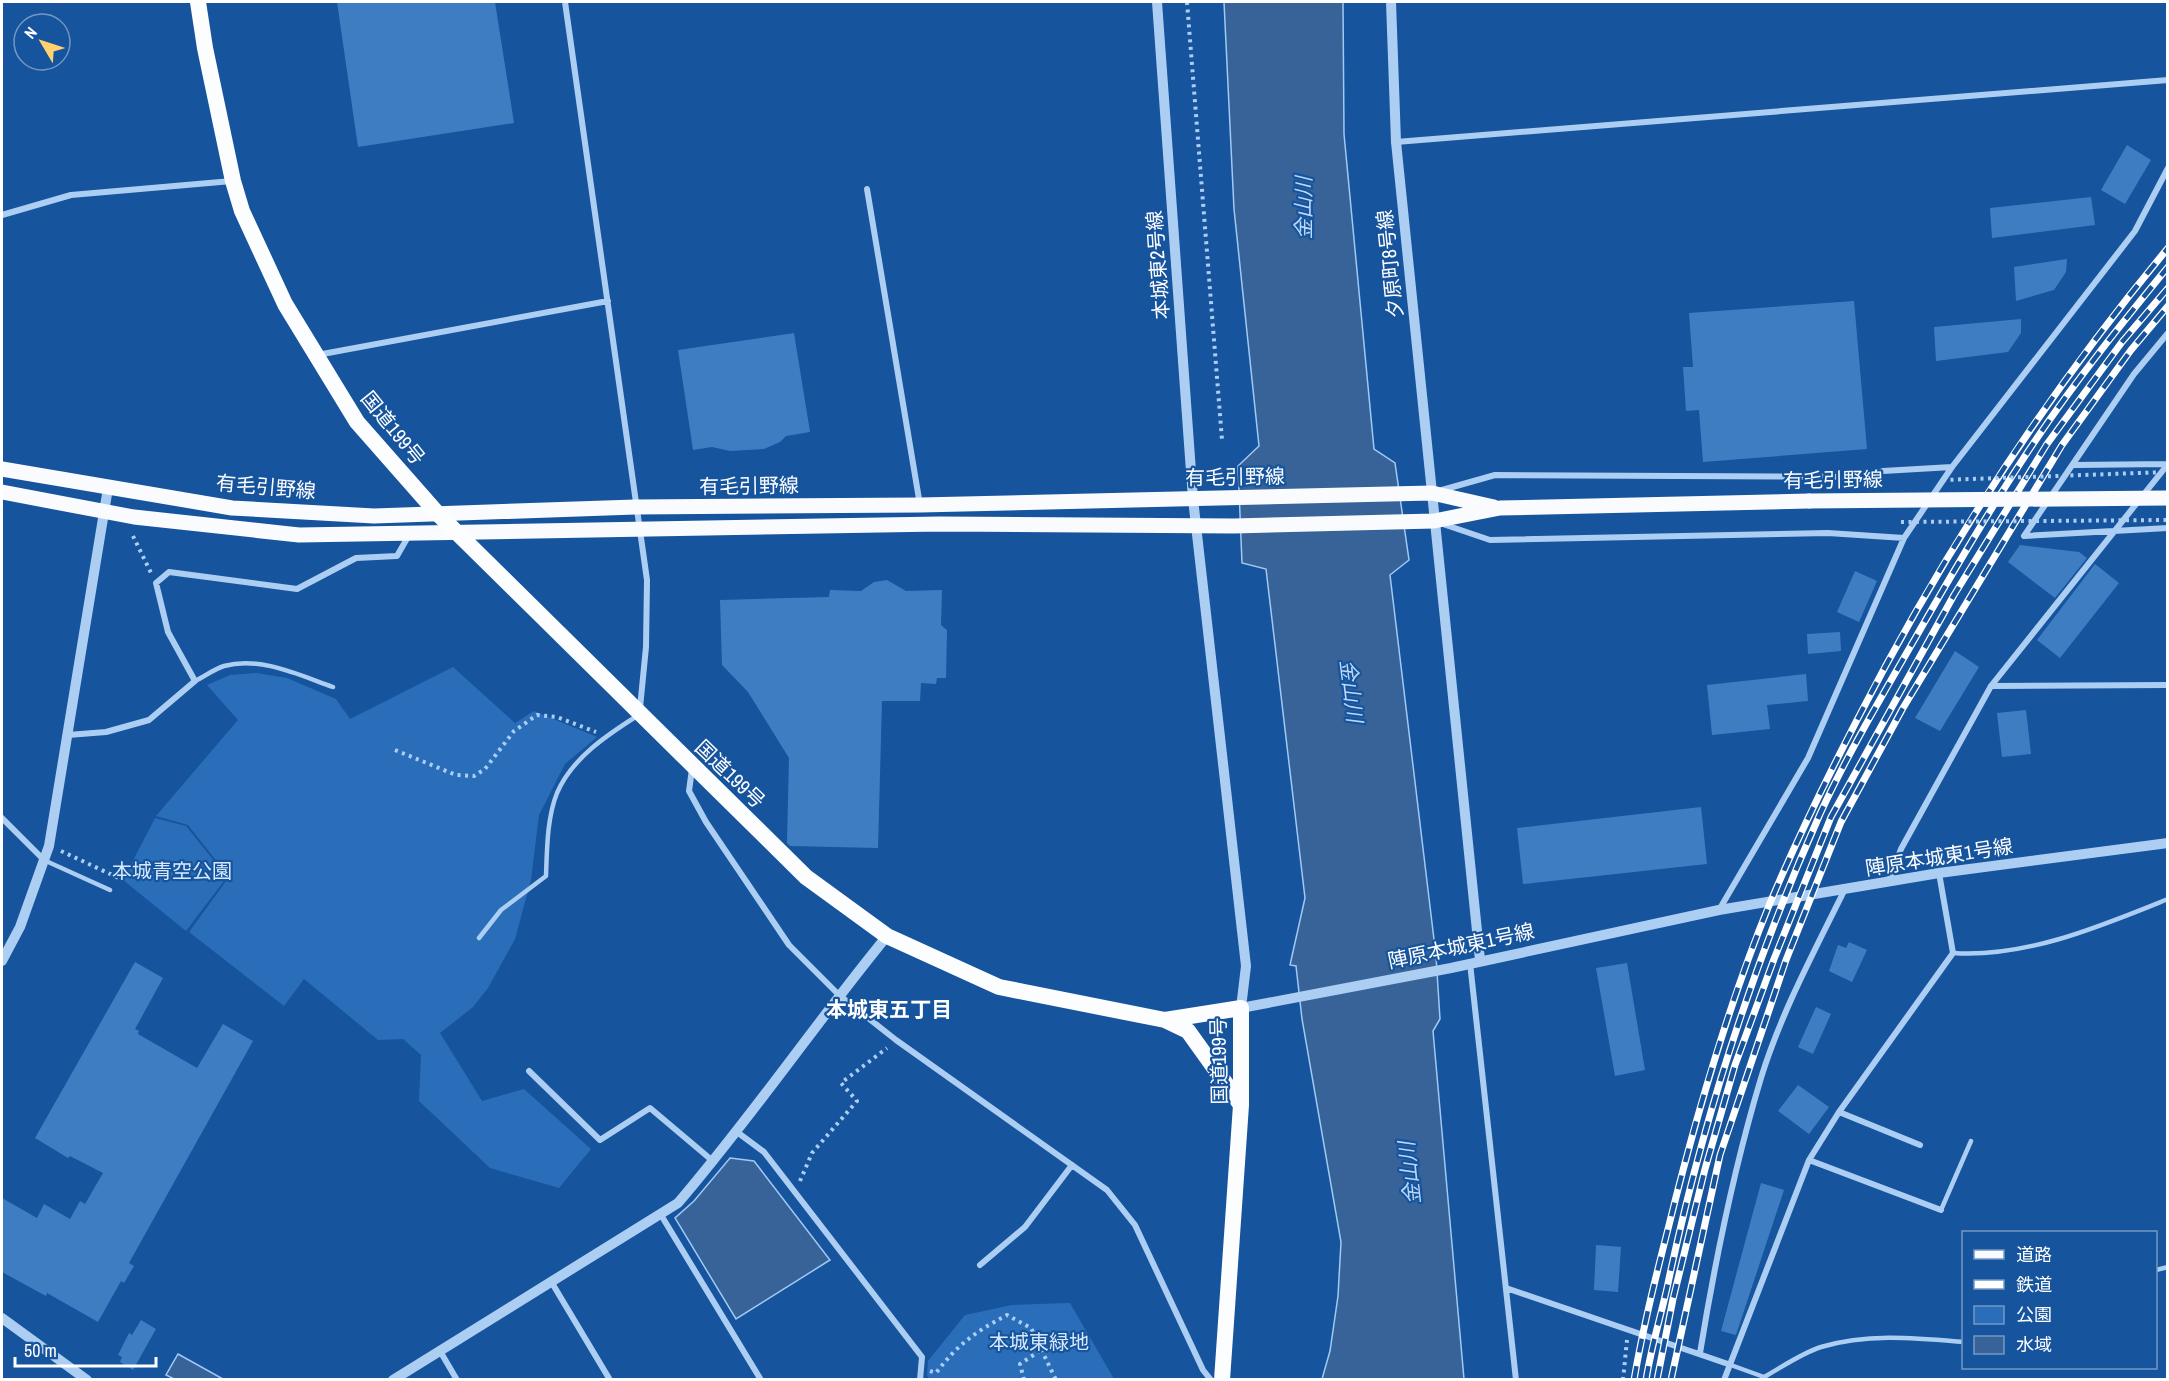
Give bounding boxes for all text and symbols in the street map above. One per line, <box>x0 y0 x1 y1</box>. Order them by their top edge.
north arrow <box>12 12 72 72</box>
text: N <box>19 22 42 43</box>
water label: 金山川 <box>1289 175 1318 240</box>
street label: 夕原町8号線 <box>1370 208 1409 320</box>
street label: 本城東2号線 <box>1140 210 1175 320</box>
street label: 国道199号 <box>355 385 431 470</box>
street label: 有毛引野線 <box>1185 462 1285 491</box>
street label: 有毛引野線 <box>1783 465 1883 494</box>
street label: 有毛引野線 <box>215 469 317 504</box>
street label: 有毛引野線 <box>699 471 799 500</box>
water label: 金山川 <box>1333 658 1370 726</box>
street label: 国道199号 <box>690 734 771 814</box>
street label: 陣原本城東1号線 <box>1863 832 2015 882</box>
park label: 本城青空公園 <box>112 857 232 884</box>
street label: 陣原本城東1号線 <box>1385 917 1537 974</box>
district label: 本城東五丁目 <box>826 995 952 1024</box>
street label: 国道199号 <box>1204 1017 1233 1105</box>
water label: 金山川 <box>1392 1138 1427 1206</box>
legend <box>1962 1231 2157 1369</box>
text: 道路 <box>2016 1242 2052 1267</box>
text: 鉄道 <box>2016 1272 2052 1297</box>
text: 公園 <box>2016 1302 2052 1327</box>
park label: 本城東緑地 <box>989 1328 1089 1355</box>
scale bar <box>15 1330 156 1368</box>
text: 水域 <box>2016 1332 2052 1357</box>
text: 50 m <box>24 1338 57 1363</box>

